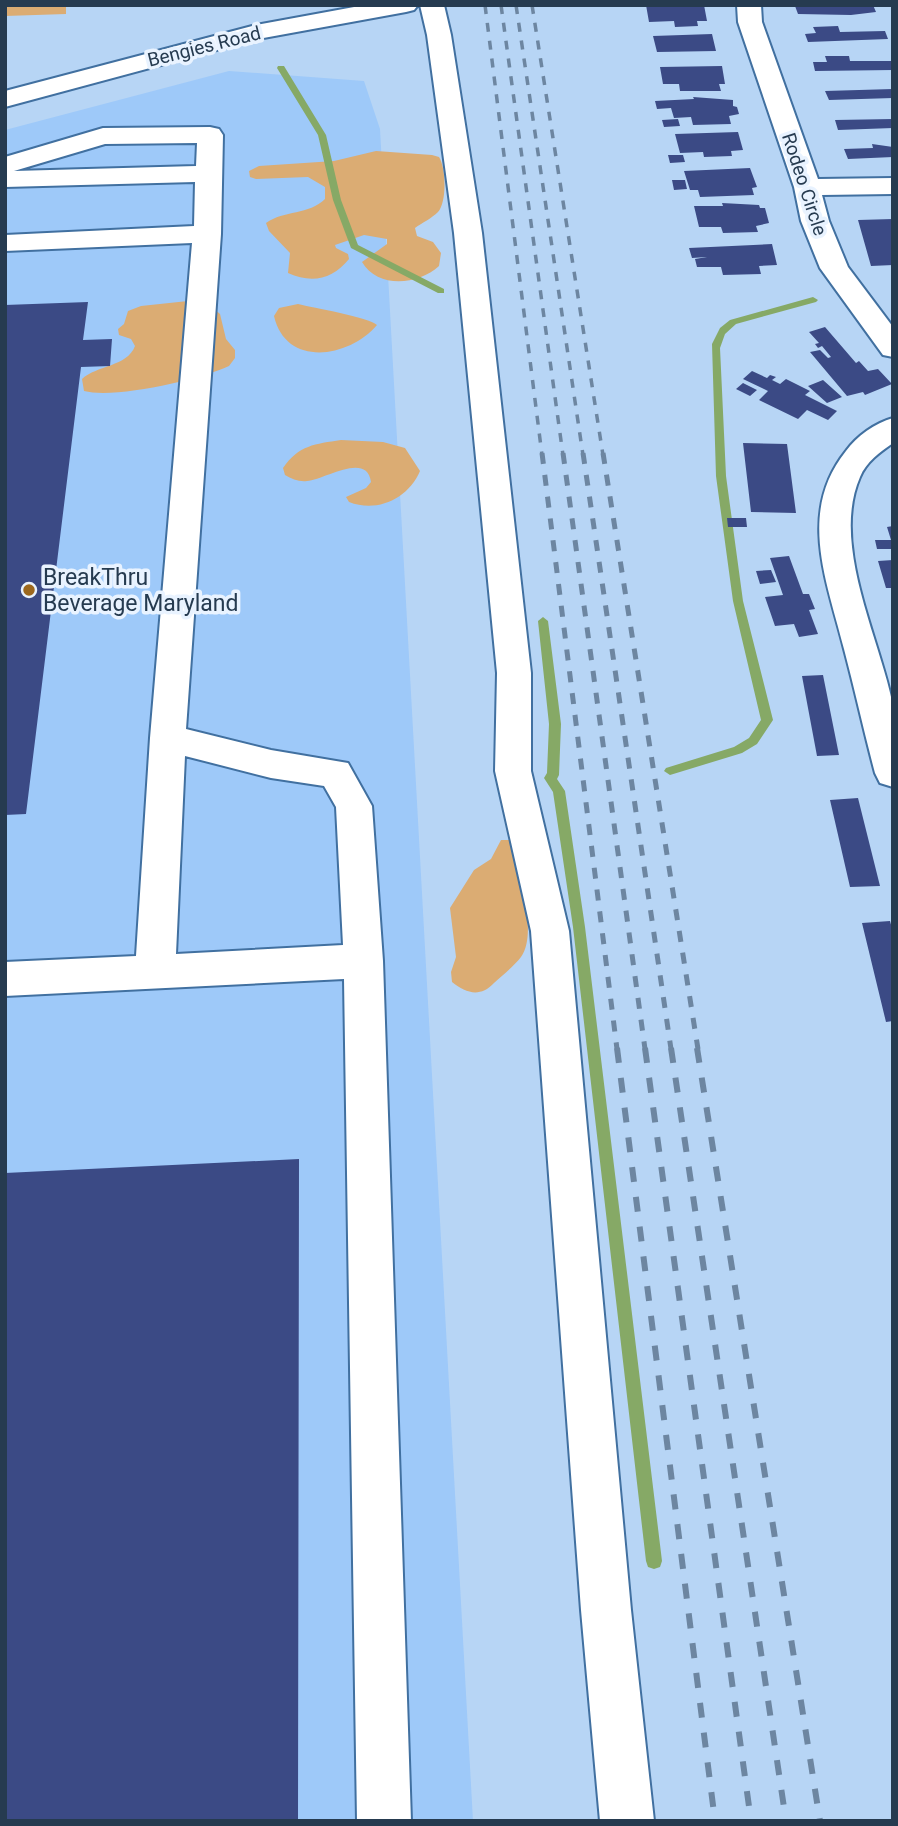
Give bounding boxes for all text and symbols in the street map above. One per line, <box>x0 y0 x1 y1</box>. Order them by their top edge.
street label: Bengies Road <box>145 21 263 72</box>
street label: Rodeo Circle <box>777 130 832 238</box>
place label: BreakThru Beverage Maryland <box>43 564 239 617</box>
marker: BreakThru Beverage Maryland <box>21 582 37 598</box>

